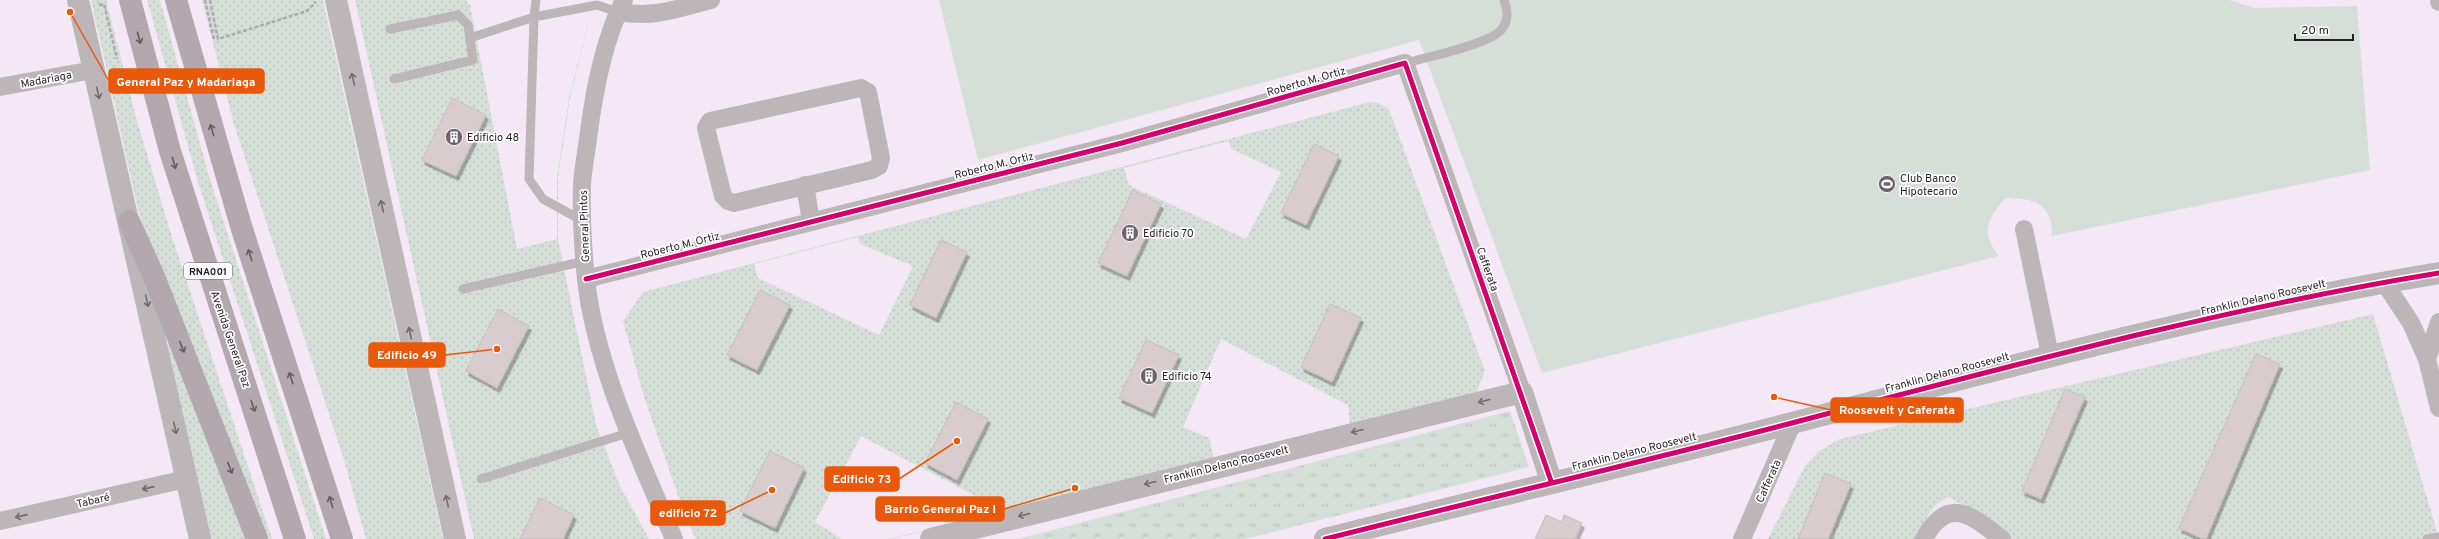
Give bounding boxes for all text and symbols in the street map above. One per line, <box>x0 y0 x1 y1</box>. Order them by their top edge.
scale bar <box>2295 16 2353 42</box>
text: 20 m <box>2301 23 2329 39</box>
one-way arrow <box>136 31 143 44</box>
street label: Roberto M. Ortiz <box>1265 64 1347 100</box>
street label: Madariaga <box>20 68 73 92</box>
callout: General Paz y Madariaga <box>109 69 264 93</box>
one-way arrow <box>349 73 357 86</box>
text: General Paz y Madariaga <box>116 75 256 91</box>
one-way arrow <box>95 86 103 99</box>
one-way arrow <box>208 124 215 137</box>
building icon: Edificio 48 <box>444 127 464 147</box>
place label: Edificio 48 <box>467 131 519 145</box>
street label: Roberto M. Ortiz <box>953 149 1035 183</box>
one-way arrow <box>171 156 178 169</box>
place label: Club Banco Hipotecario <box>1900 172 1958 199</box>
sports icon: Club Banco Hipotecario <box>1877 174 1897 194</box>
street label: General Pintos <box>577 190 593 262</box>
one-way arrow <box>377 200 385 213</box>
building icon: Edificio 70 <box>1120 223 1140 243</box>
place label: Edificio 70 <box>1143 227 1194 241</box>
street label: Roberto M. Ortiz <box>639 229 721 263</box>
street label: Cafferata <box>1473 245 1502 293</box>
one-way arrow <box>246 248 253 261</box>
road number: RNA001 <box>184 263 232 279</box>
street label: Franklin Delano Roosevelt <box>2199 277 2327 319</box>
street label: Avenida General Paz <box>207 289 253 390</box>
one-way arrow <box>143 294 151 307</box>
one-way arrow <box>405 327 413 340</box>
one-way arrow <box>179 341 186 353</box>
callout: Edificio 49 <box>369 343 445 367</box>
text: Edificio 49 <box>377 348 437 364</box>
street label: Franklin Delano Roosevelt <box>1884 350 2011 396</box>
building icon: Edificio 74 <box>1139 366 1159 386</box>
place label: Edificio 74 <box>1162 370 1212 384</box>
one-way arrow <box>287 372 294 385</box>
one-way arrow <box>1478 397 1491 405</box>
callout: Roosevelt y Caferata <box>1831 398 1963 422</box>
one-way arrow <box>250 400 257 413</box>
text: Roosevelt y Caferata <box>1839 403 1955 419</box>
one-way arrow <box>172 421 180 434</box>
one-way arrow <box>1351 428 1364 436</box>
street label: Franklin Delano Roosevelt <box>1571 430 1698 474</box>
street label: Franklin Delano Roosevelt <box>1163 443 1290 487</box>
street label: Cafferata <box>1753 457 1785 505</box>
one-way arrow <box>226 462 234 474</box>
callout: Edificio 73 <box>825 467 899 491</box>
text: Edificio 73 <box>833 472 891 488</box>
one-way arrow <box>1144 480 1157 487</box>
one-way arrow <box>142 484 155 492</box>
street label: Tabaré <box>75 490 111 512</box>
one-way arrow <box>327 495 334 508</box>
one-way arrow <box>443 495 451 508</box>
callout: Barrio General Paz I <box>876 497 1004 521</box>
callout: edificio 72 <box>651 501 725 525</box>
text: Barrio General Paz I <box>884 502 996 518</box>
text: edificio 72 <box>659 506 717 522</box>
one-way arrow <box>1018 512 1031 520</box>
one-way arrow <box>15 513 28 521</box>

